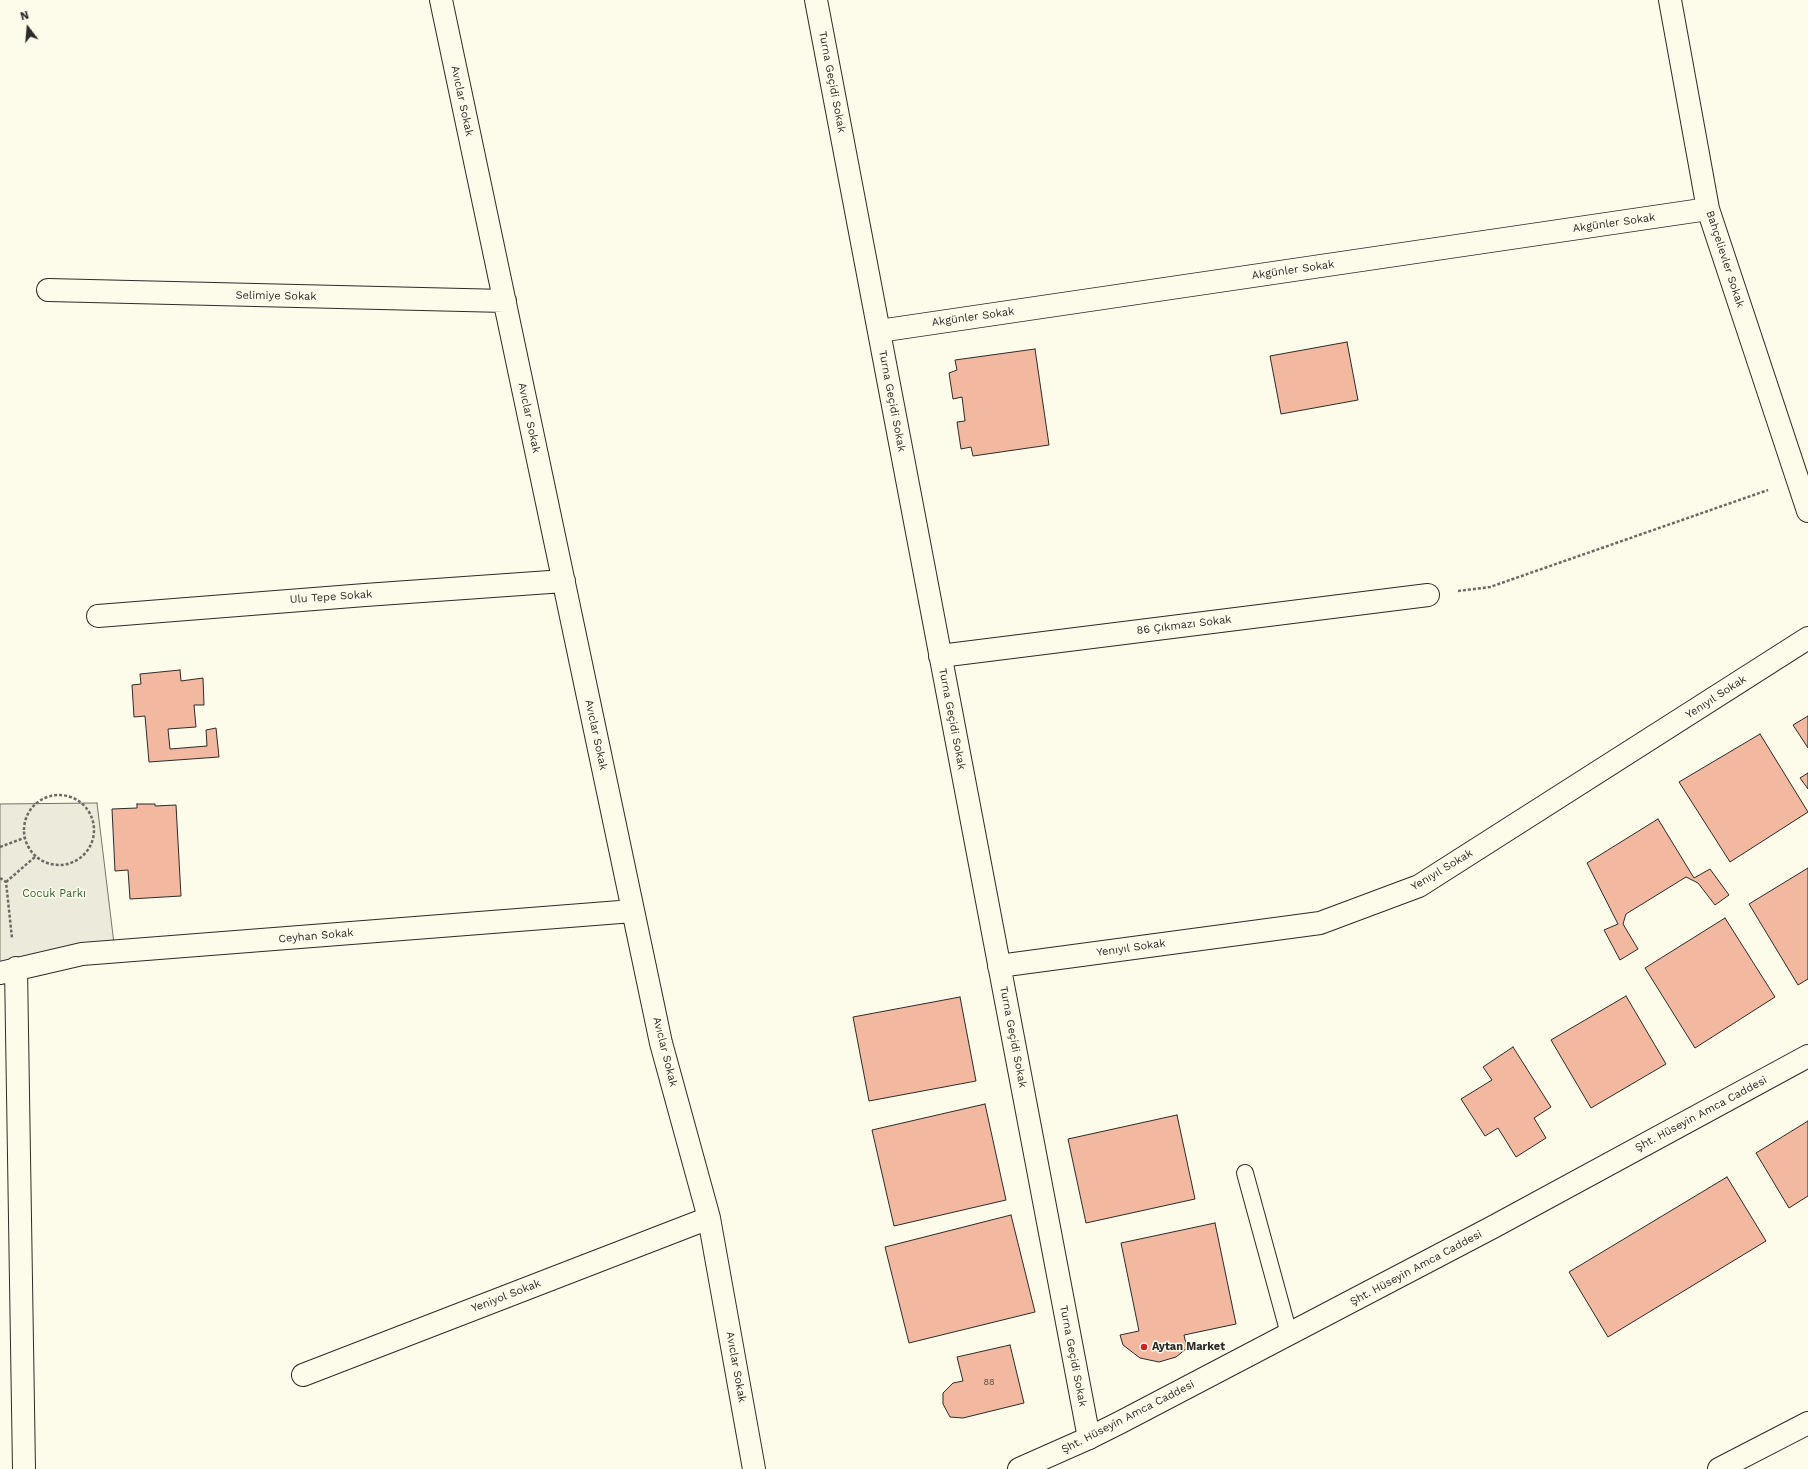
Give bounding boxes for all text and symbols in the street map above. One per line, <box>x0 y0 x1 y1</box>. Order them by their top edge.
north arrow <box>8 8 48 48</box>
text: N <box>19 9 30 23</box>
street label: Turna Geçidi Sokak <box>816 30 848 134</box>
street label: Avıclar Sokak <box>448 65 476 137</box>
street label: Bahçelievler Sokak <box>1703 209 1747 309</box>
street label: Akgünler Sokak <box>1572 211 1656 235</box>
street label: Akgünler Sokak <box>1251 258 1335 282</box>
street label: Selimiye Sokak <box>235 289 317 303</box>
street label: Akgünler Sokak <box>931 305 1015 329</box>
street label: Turna Geçidi Sokak <box>876 349 908 453</box>
street label: Avıclar Sokak <box>515 382 543 454</box>
street label: Ulu Tepe Sokak <box>289 588 373 606</box>
street label: 86 Çıkmazı Sokak <box>1136 613 1232 637</box>
street label: Turna Geçidi Sokak <box>936 667 968 771</box>
street label: Yenıyıl Sokak <box>1683 673 1749 721</box>
street label: Avıclar Sokak <box>582 699 610 771</box>
street label: Yenıyıl Sokak <box>1409 846 1475 894</box>
park label: Cocuk Parkı <box>22 887 86 901</box>
street label: Ceyhan Sokak <box>278 926 354 946</box>
street label: Yenıyıl Sokak <box>1096 937 1166 959</box>
street label: Turna Geçidi Sokak <box>997 985 1029 1089</box>
street label: Avıclar Sokak <box>650 1016 680 1088</box>
street label: Şht. Hüseyin Amca Caddesi <box>1633 1074 1769 1154</box>
street label: Şht. Hüseyin Amca Caddesi <box>1348 1228 1484 1308</box>
street label: Yeniyol Sokak <box>469 1277 543 1315</box>
street label: Turna Geçidi Sokak <box>1057 1304 1089 1408</box>
street label: Avıclar Sokak <box>723 1331 749 1403</box>
place label: Aytan Market <box>1152 1340 1225 1354</box>
marker: Aytan Market <box>1139 1342 1149 1352</box>
house number: 88 <box>983 1377 995 1387</box>
street label: Şht. Hüseyin Amca Caddesi <box>1059 1378 1197 1456</box>

